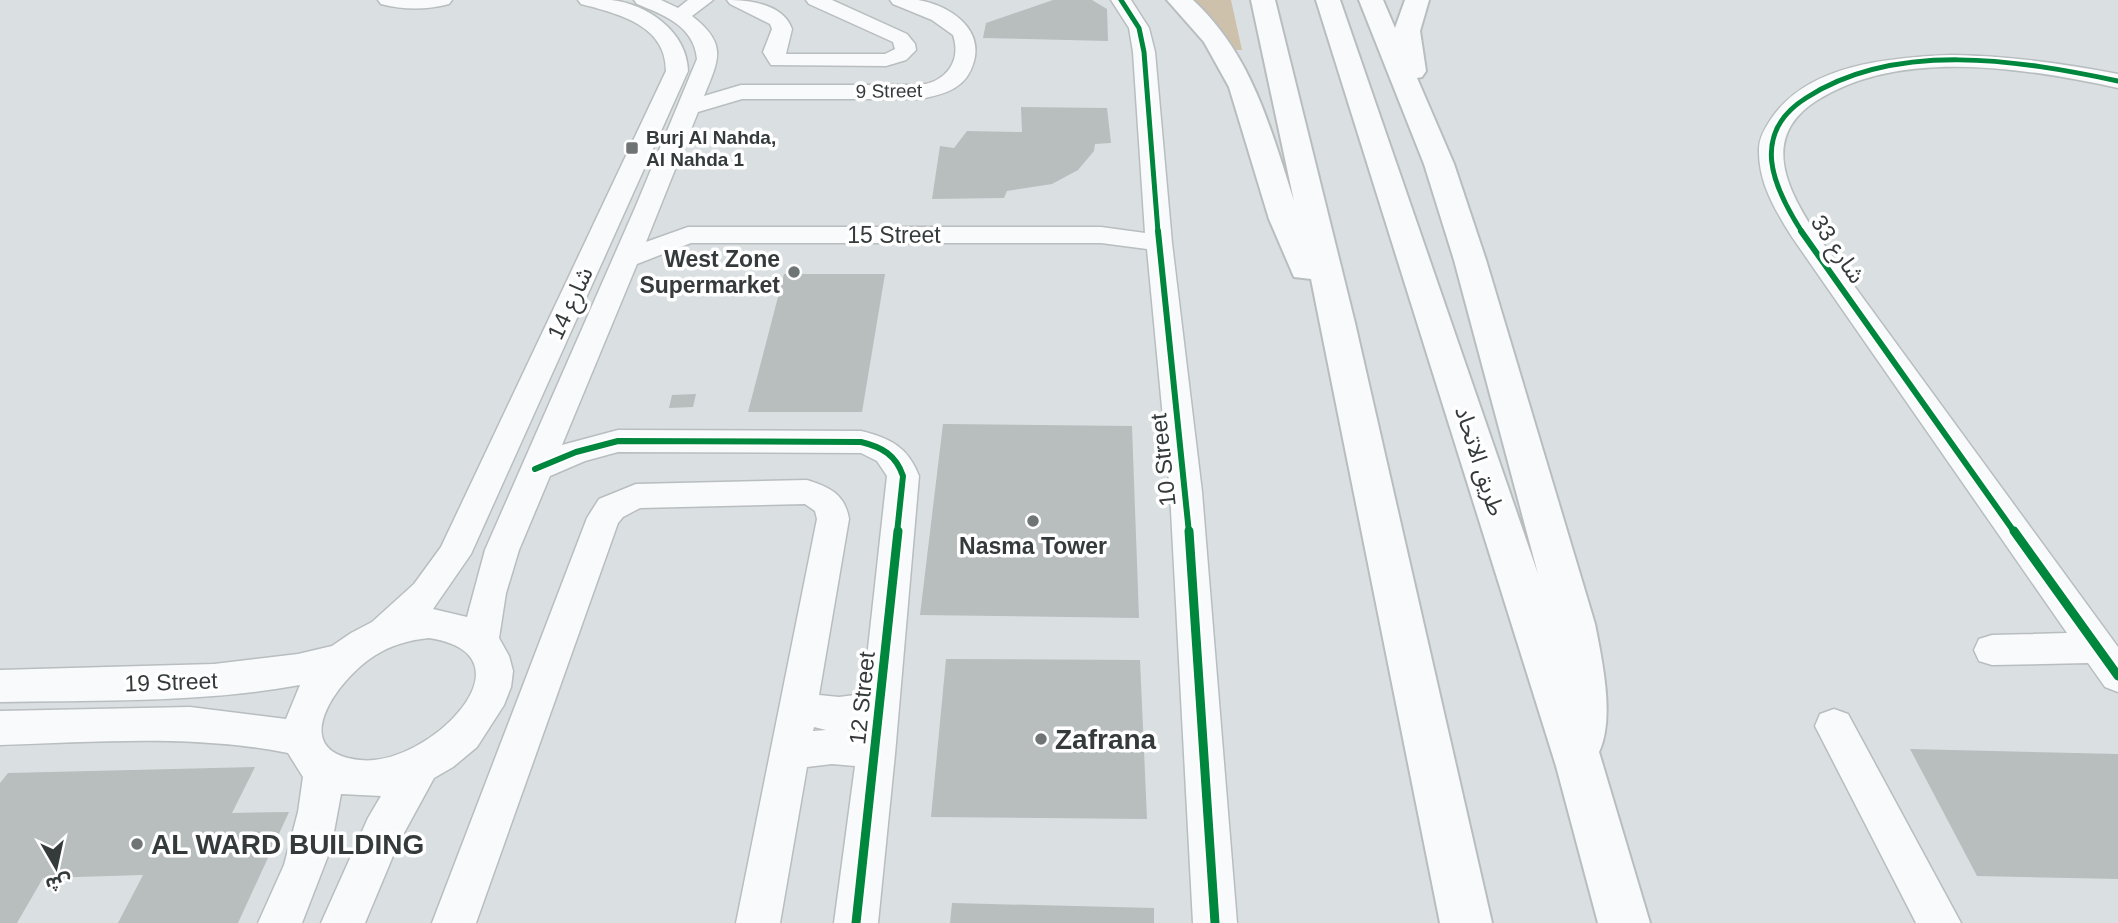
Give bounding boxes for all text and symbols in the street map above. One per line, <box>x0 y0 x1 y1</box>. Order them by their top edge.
street label: 9 Street <box>856 80 923 102</box>
place label: Burj Al Nahda, Al Nahda 1 <box>646 127 776 170</box>
marker: Burj Al Nahda, Al Nahda 1 <box>624 140 640 156</box>
street label: شارع 33 <box>1802 210 1870 290</box>
street label: 15 Street <box>847 222 941 248</box>
place label: West Zone Supermarket <box>639 246 780 298</box>
street label: شارع 14 <box>542 263 602 345</box>
marker: West Zone Supermarket <box>786 264 802 280</box>
street label: طريق الاتحاد <box>1449 403 1510 519</box>
street label: 10 Street <box>1145 412 1181 508</box>
marker: Nasma Tower <box>1025 513 1041 529</box>
place label: Nasma Tower <box>959 533 1107 559</box>
street label: 12 Street <box>844 650 880 746</box>
street label: 19 Street <box>124 667 219 697</box>
place label: Zafrana <box>1055 724 1157 755</box>
marker: Zafrana <box>1033 731 1049 747</box>
place label: AL WARD BUILDING <box>151 829 424 860</box>
north arrow <box>21 832 91 902</box>
marker: AL WARD BUILDING <box>129 836 145 852</box>
text: ش <box>44 871 73 896</box>

